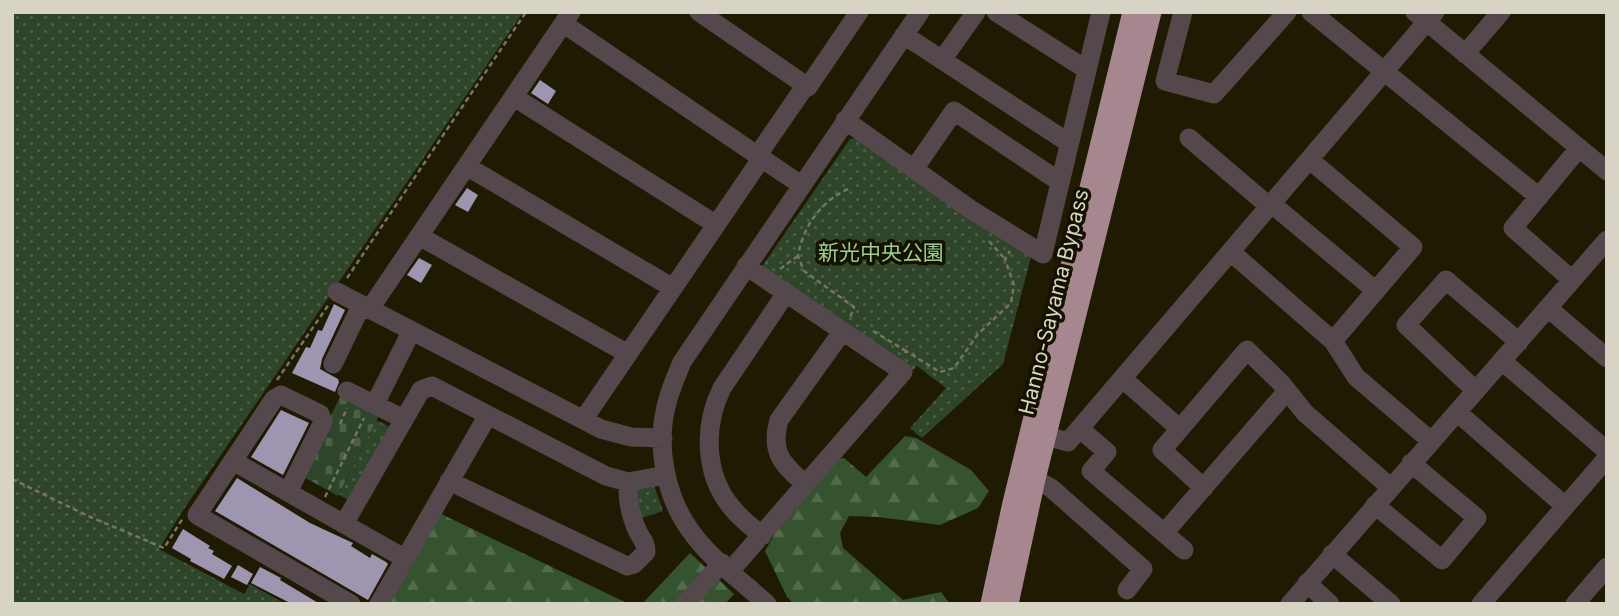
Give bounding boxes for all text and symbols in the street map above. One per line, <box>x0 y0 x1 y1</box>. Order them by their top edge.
street label: Hanno-Sayama Bypass <box>1013 187 1094 417</box>
park label: 新光中央公園 <box>818 240 944 265</box>

